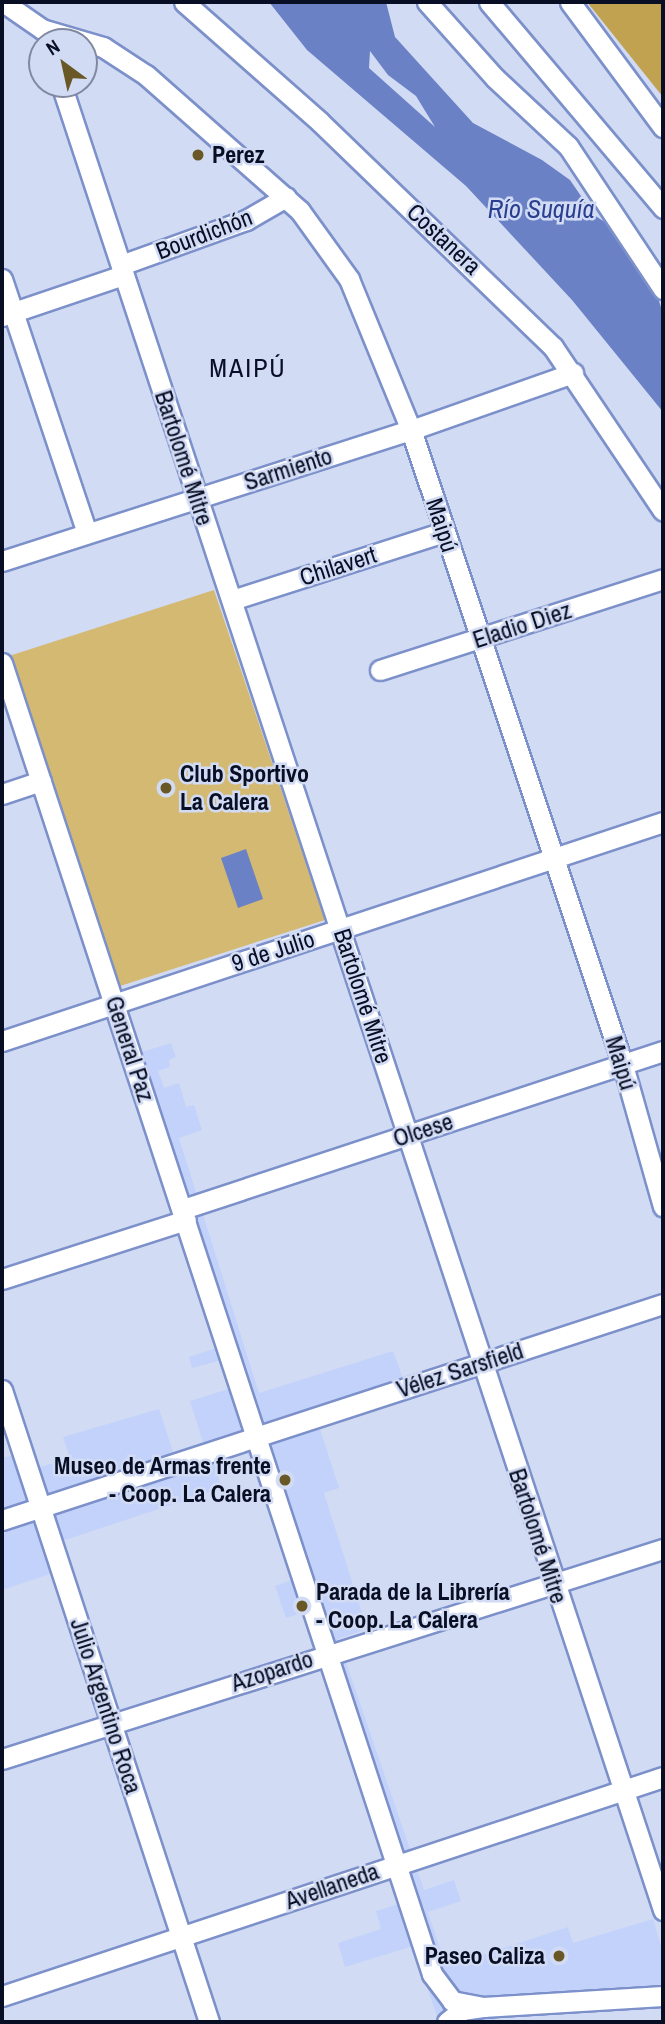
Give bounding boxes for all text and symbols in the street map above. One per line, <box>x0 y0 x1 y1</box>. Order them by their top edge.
north arrow <box>28 28 98 98</box>
text: N <box>41 33 64 61</box>
place label: Perez <box>212 141 265 169</box>
marker: Perez <box>190 147 206 163</box>
water label: Río Suquía <box>488 193 594 225</box>
street label: Costanera <box>401 198 487 280</box>
street label: Bourdichón <box>152 203 256 265</box>
district label: MAIPÚ <box>210 352 286 384</box>
street label: Bartolomé Mitre <box>149 387 219 529</box>
street label: Sarmiento <box>240 441 336 497</box>
street label: Maipú <box>420 495 464 555</box>
street label: Chilavert <box>296 540 380 592</box>
street label: Eladio Diez <box>469 596 575 654</box>
place label: Club Sportivo La Calera <box>180 760 309 816</box>
marker: Club Sportivo La Calera <box>158 780 174 796</box>
street label: 9 de Julio <box>228 924 318 978</box>
street label: Bartolomé Mitre <box>328 925 398 1067</box>
street label: General Paz <box>99 993 161 1105</box>
street label: Maipú <box>599 1033 643 1093</box>
street label: Olcese <box>389 1107 457 1153</box>
street label: Vélez Sarsfield <box>393 1336 527 1404</box>
place label: Museo de Armas frente - Coop. La Calera <box>53 1452 271 1508</box>
street label: Bartolomé Mitre <box>503 1465 573 1607</box>
marker: Museo de Armas frente - Coop. La Calera <box>277 1472 293 1488</box>
place label: Parada de la Librería - Coop. La Calera <box>316 1578 510 1634</box>
marker: Parada de la Librería - Coop. La Calera <box>294 1598 310 1614</box>
street label: Julio Argentino Roca <box>64 1614 148 1798</box>
street label: Azopardo <box>227 1644 317 1698</box>
street label: Avellaneda <box>281 1857 383 1915</box>
place label: Paseo Caliza <box>425 1942 545 1970</box>
marker: Paseo Caliza <box>551 1948 567 1964</box>

